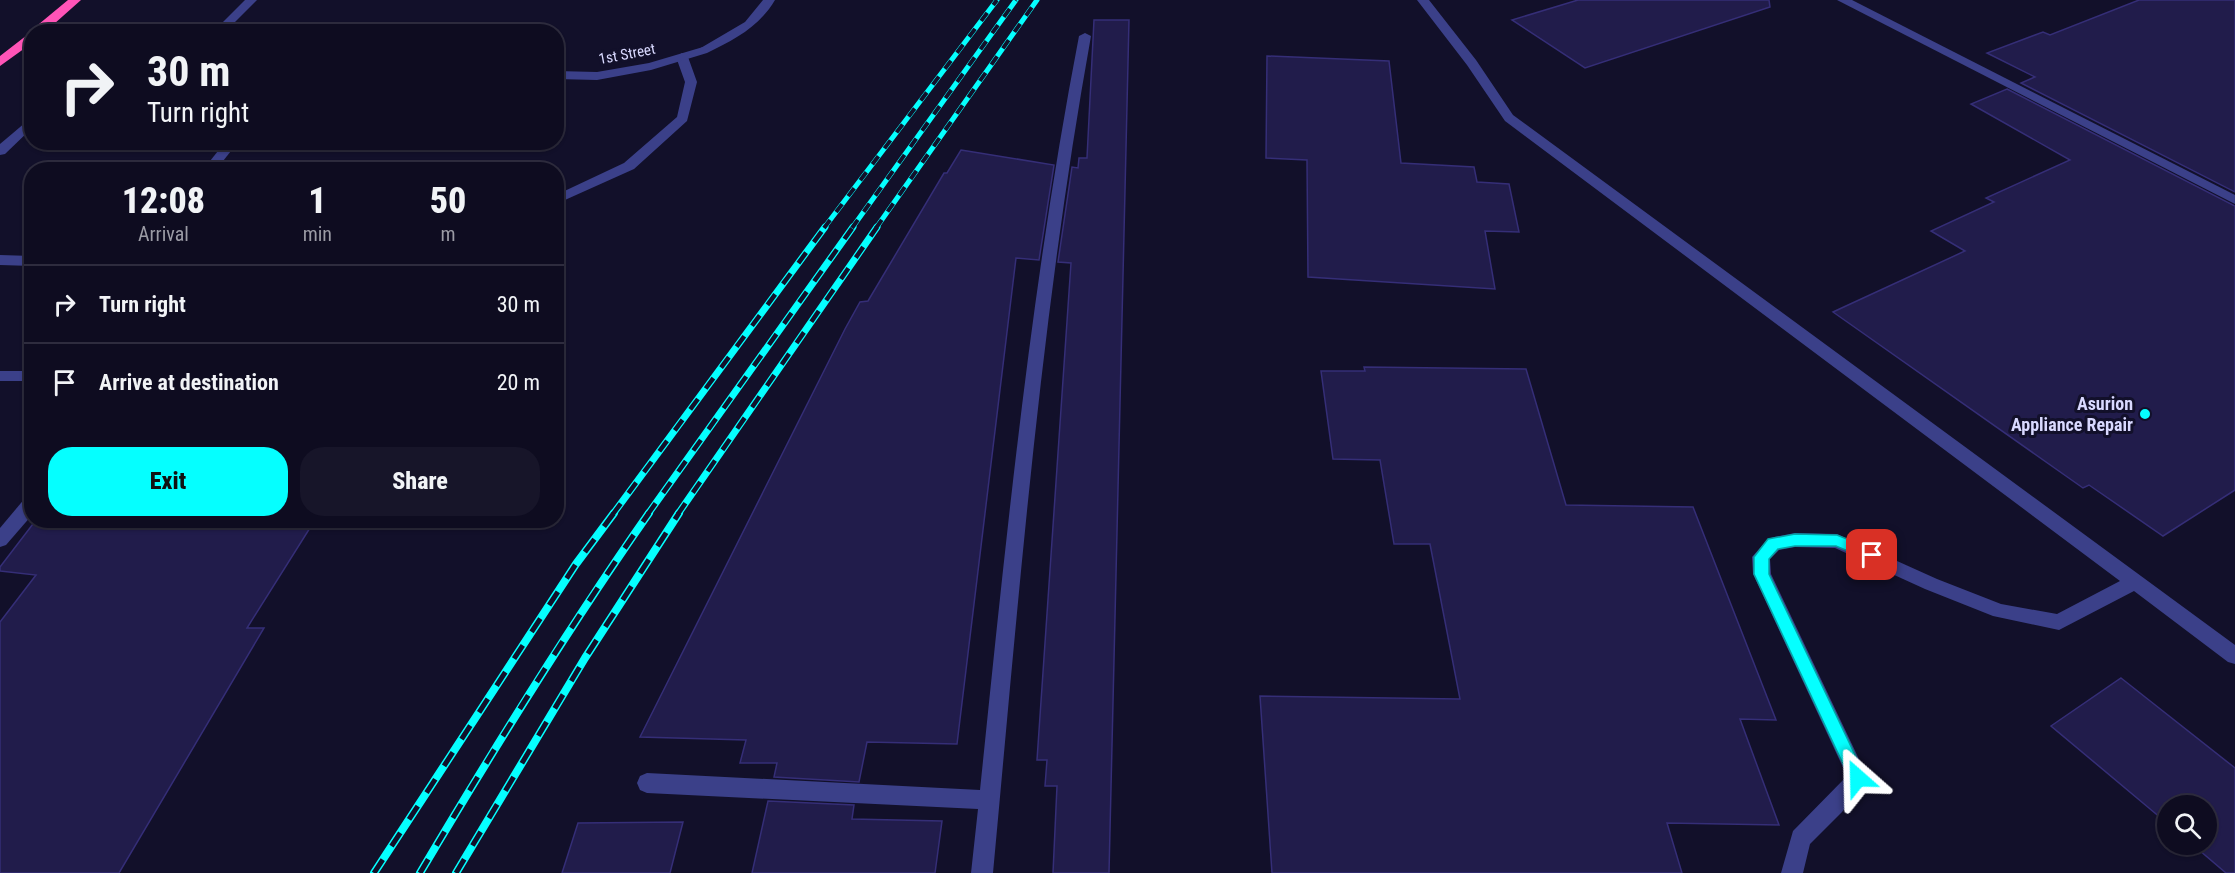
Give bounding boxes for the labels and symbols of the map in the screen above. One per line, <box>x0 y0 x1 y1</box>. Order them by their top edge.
street label: 1st Street <box>597 40 657 68</box>
place label: Asurion Appliance Repair <box>2011 393 2133 435</box>
marker: Asurion Appliance Repair <box>2138 407 2152 421</box>
pin <box>1846 529 1897 580</box>
position arrow <box>1826 746 1890 810</box>

